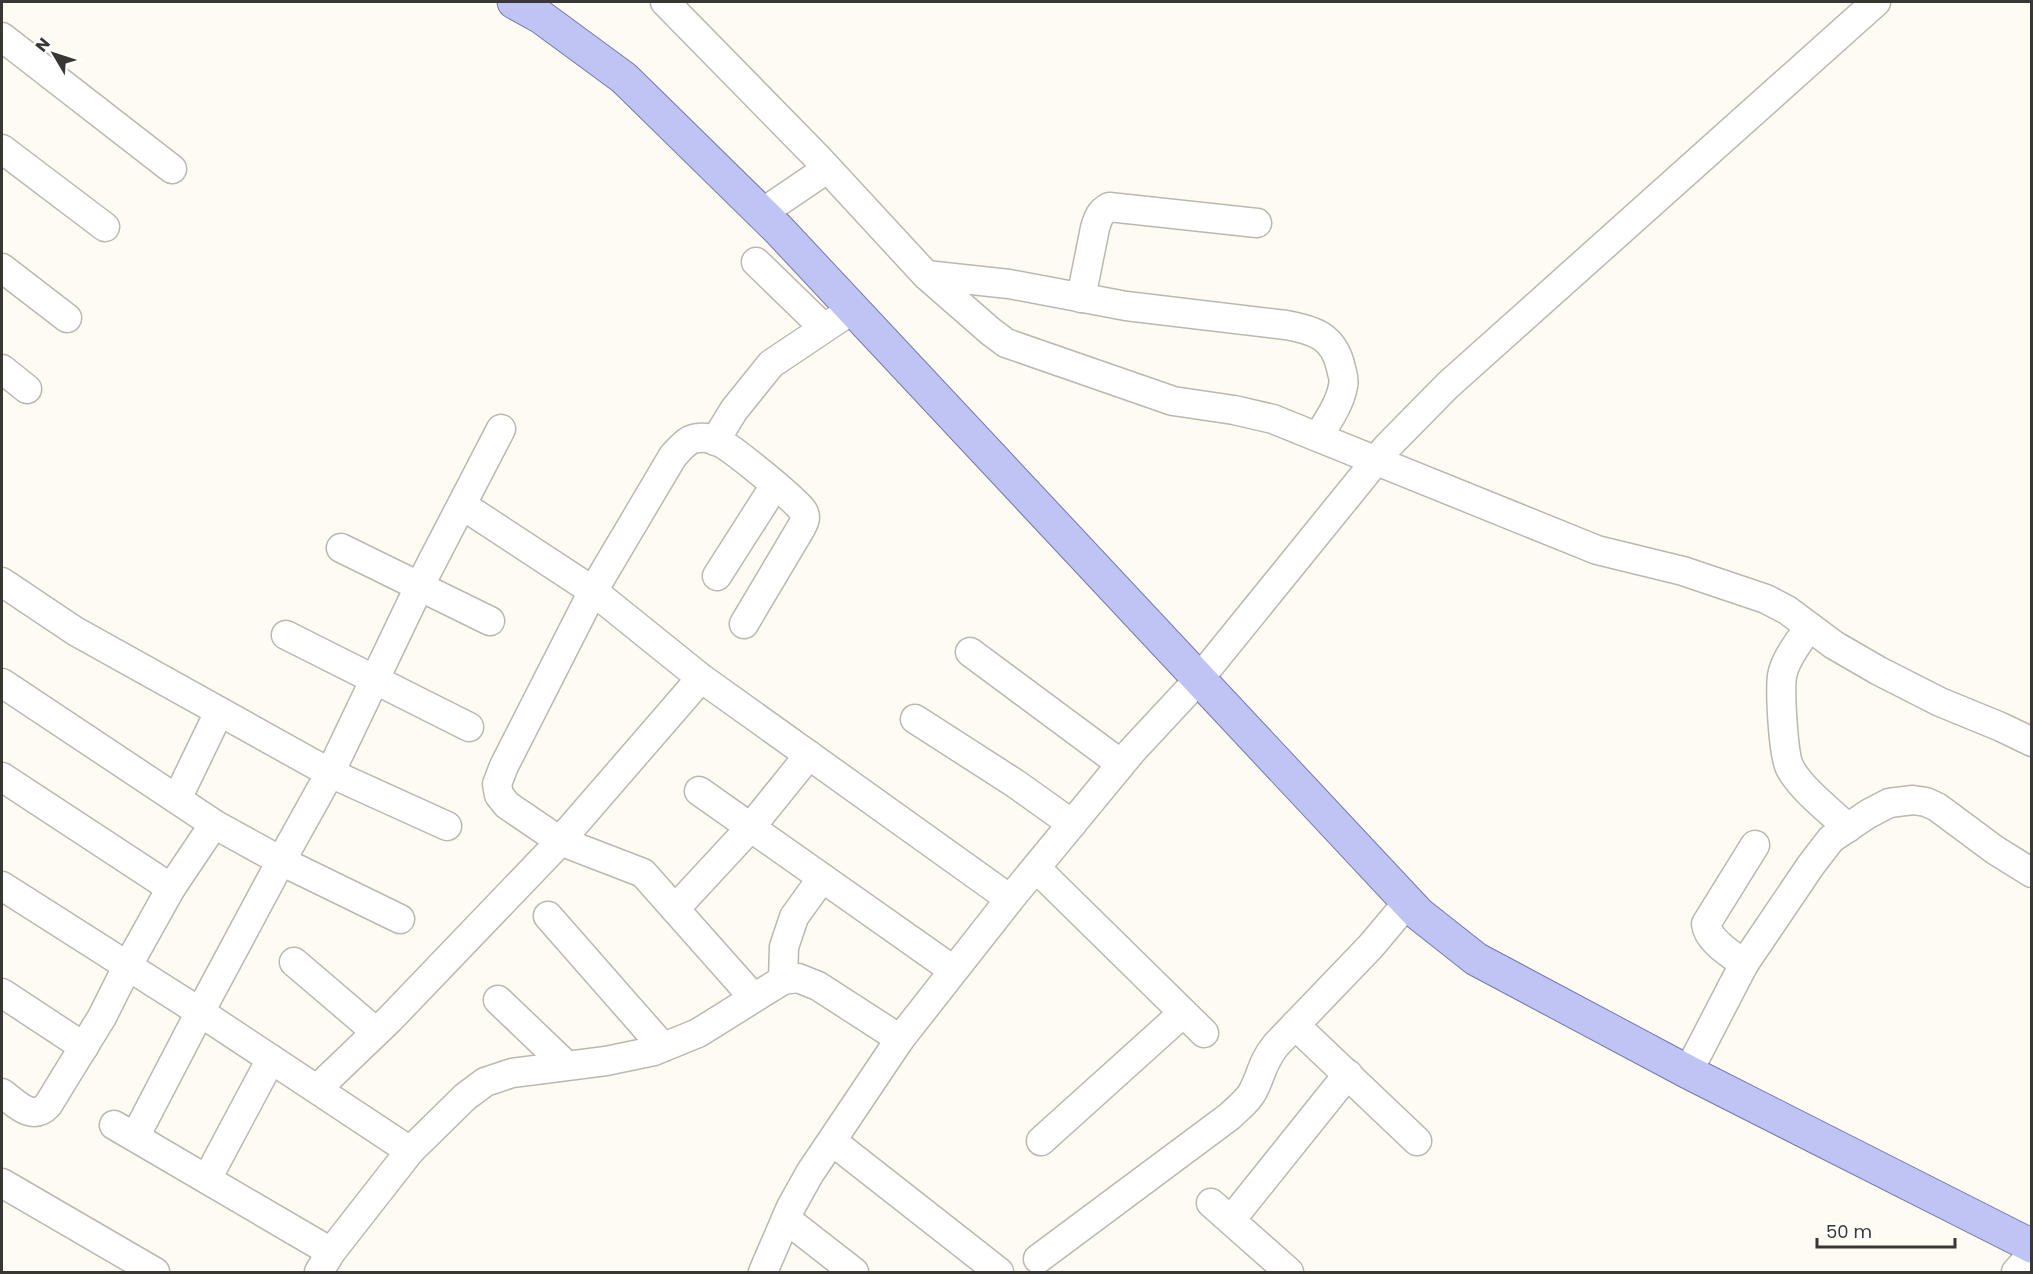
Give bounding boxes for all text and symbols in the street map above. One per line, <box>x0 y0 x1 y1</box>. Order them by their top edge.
north arrow <box>24 24 84 84</box>
text: N <box>30 33 55 57</box>
scale bar <box>1817 1211 1955 1249</box>
text: 50 m <box>1826 1219 1872 1244</box>

